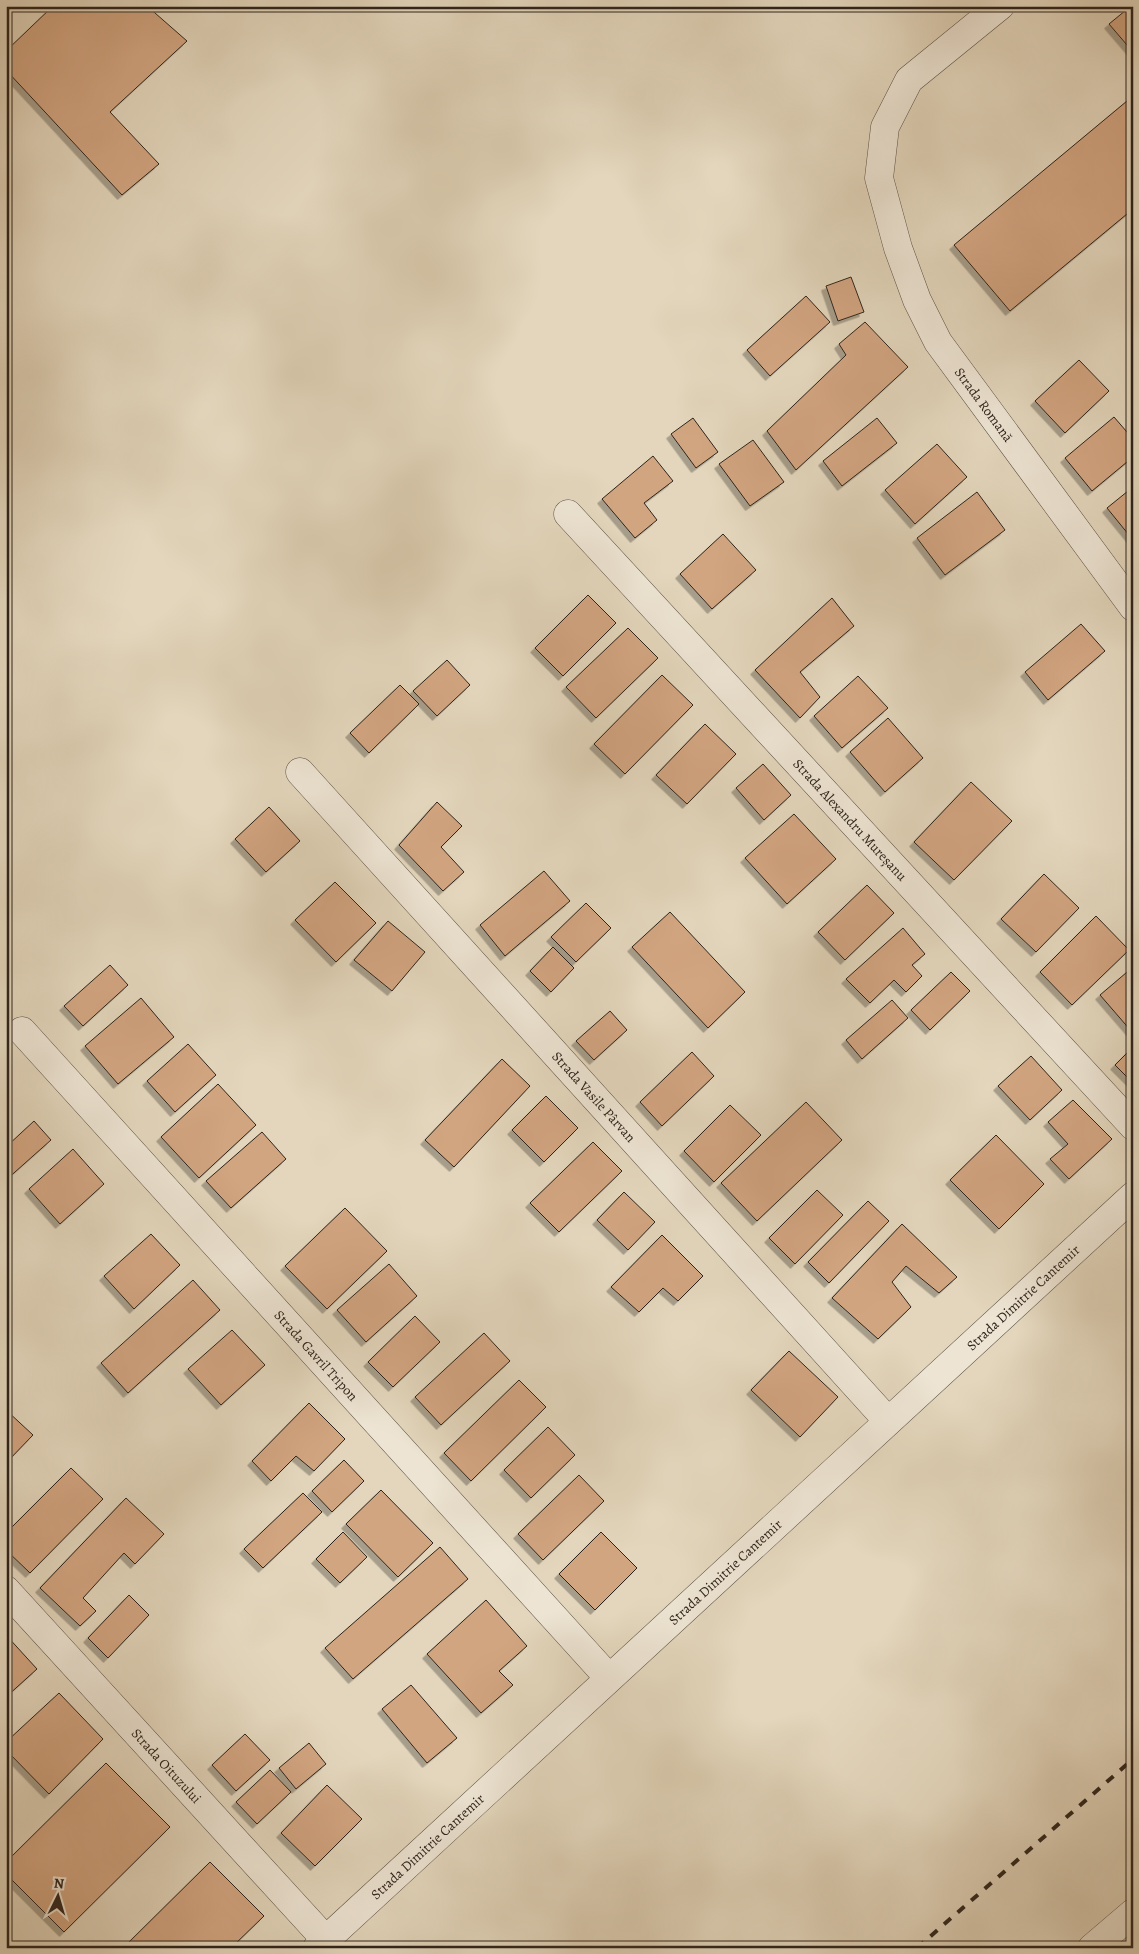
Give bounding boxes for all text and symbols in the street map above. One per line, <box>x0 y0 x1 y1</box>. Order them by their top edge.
street label: Strada Romană <box>950 363 1018 446</box>
street label: Strada Alexandru Mureșanu <box>789 754 912 885</box>
street label: Strada Vasile Pârvan <box>548 1047 640 1146</box>
street label: Strada Dimitrie Cantemir <box>962 1240 1084 1355</box>
street label: Strada Gavril Tripon <box>270 1306 363 1405</box>
street label: Strada Dimitrie Cantemir <box>664 1514 786 1629</box>
street label: Strada Oituzului <box>127 1724 206 1807</box>
street label: Strada Dimitrie Cantemir <box>366 1789 489 1903</box>
north arrow <box>32 1872 82 1922</box>
text: N <box>53 1874 65 1893</box>

